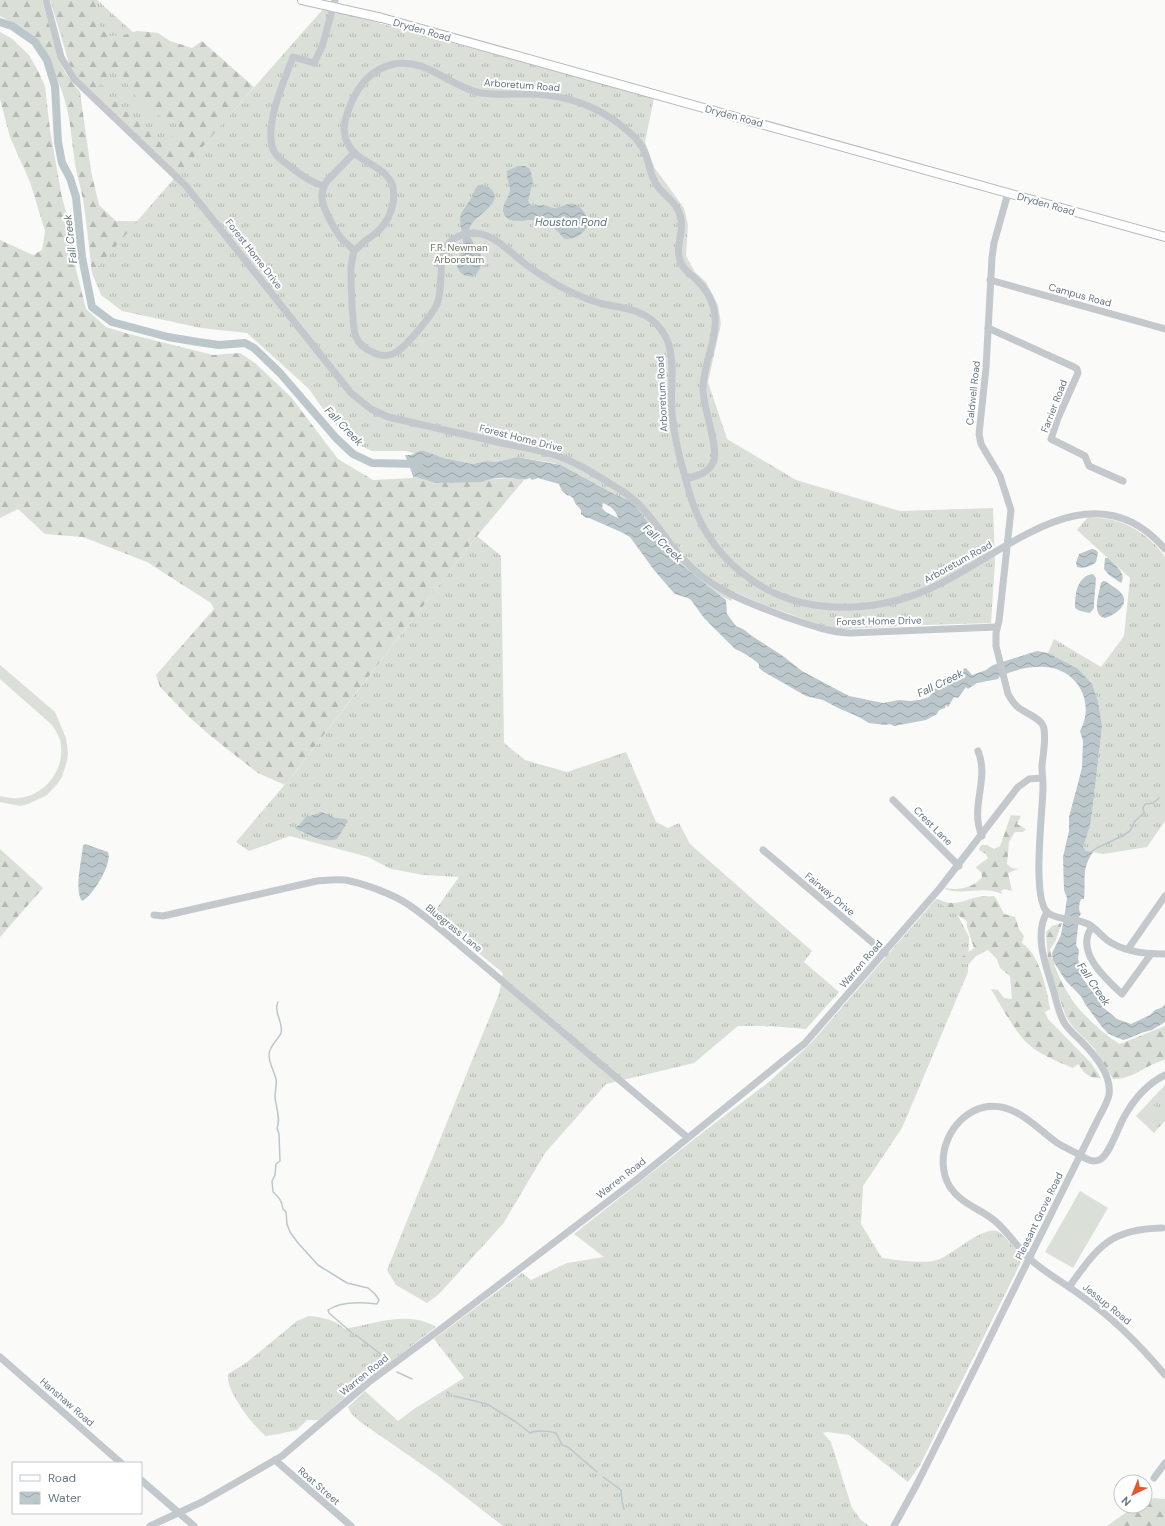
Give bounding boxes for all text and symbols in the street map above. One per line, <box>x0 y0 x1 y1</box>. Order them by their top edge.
street label: Dryden Road <box>392 16 452 44</box>
street label: Arboretum Road <box>484 76 560 94</box>
street label: Dryden Road <box>704 102 764 130</box>
street label: Dryden Road <box>1016 190 1076 218</box>
water label: Fall Creek <box>60 213 80 264</box>
water label: Houston Pond <box>535 215 607 229</box>
street label: Forest Home Drive <box>223 216 286 292</box>
park label: F.R. Newman Arboretum <box>430 241 488 266</box>
street label: Campus Road <box>1047 280 1113 310</box>
street label: Arboretum Road <box>654 356 670 432</box>
street label: Caldwell Road <box>963 360 983 426</box>
street label: Farrier Road <box>1038 378 1070 434</box>
water label: Fall Creek <box>322 403 367 449</box>
street label: Forest Home Drive <box>478 421 564 455</box>
water label: Fall Creek <box>640 521 686 565</box>
street label: Arboretum Road <box>922 538 994 586</box>
street label: Forest Home Drive <box>836 614 922 628</box>
water label: Fall Creek <box>915 666 966 700</box>
street label: Crest Lane <box>911 804 955 848</box>
street label: Fairway Drive <box>802 869 858 919</box>
street label: Bluegrass Lane <box>423 901 485 955</box>
street label: Warren Road <box>837 937 885 991</box>
water label: Fall Creek <box>1074 960 1114 1009</box>
street label: Warren Road <box>594 1155 648 1201</box>
street label: Pleasant Grove Road <box>1012 1170 1066 1262</box>
street label: Jessup Road <box>1080 1280 1134 1328</box>
street label: Warren Road <box>337 1351 391 1399</box>
street label: Hanshaw Road <box>37 1375 97 1429</box>
legend <box>12 1462 142 1514</box>
street label: Roat Street <box>295 1464 343 1508</box>
text: Road <box>48 1470 76 1486</box>
north arrow <box>1113 1474 1153 1514</box>
text: Water <box>48 1490 82 1506</box>
text: N <box>1118 1493 1134 1509</box>

